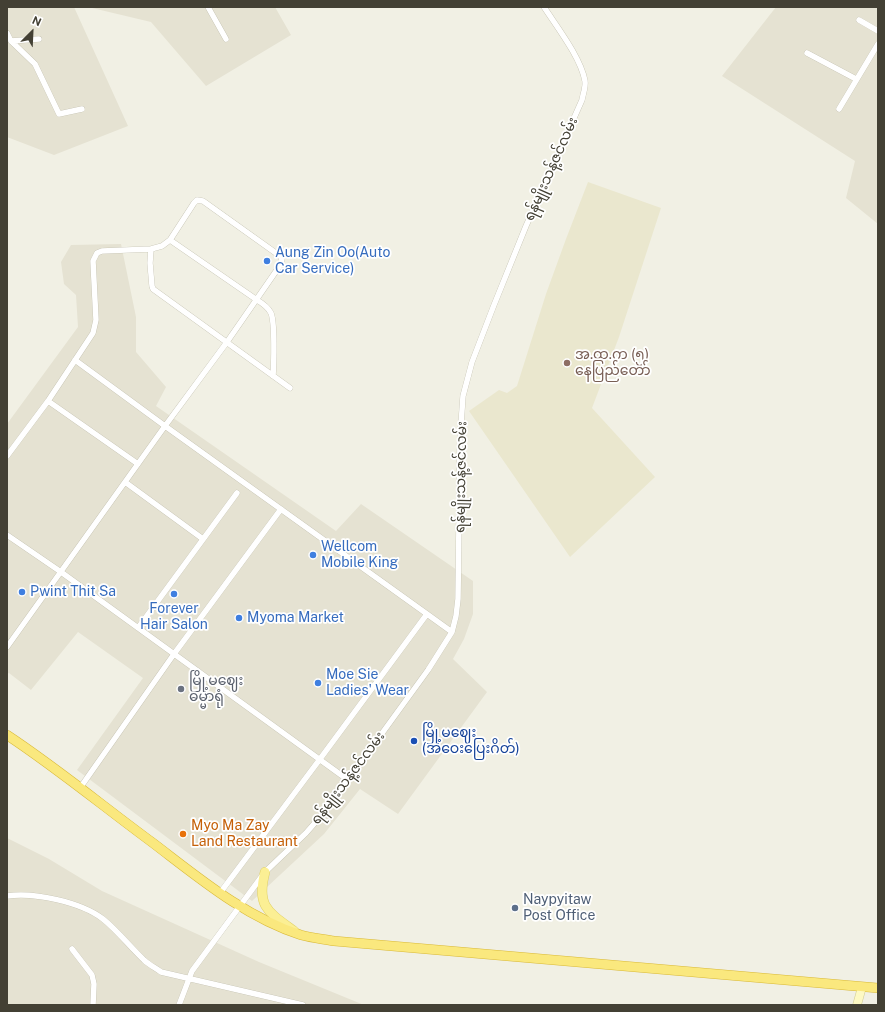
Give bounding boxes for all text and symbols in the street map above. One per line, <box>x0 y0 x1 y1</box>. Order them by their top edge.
north arrow <box>12 12 52 52</box>
text: N <box>31 14 43 28</box>
street label: ရန်မျိုးသန့်ဇင်လမ်း <box>521 115 581 223</box>
place label: Aung Zin Oo(Auto Car Service) <box>275 245 390 278</box>
marker: Aung Zin Oo(Auto Car Service) <box>262 256 272 266</box>
place label: အ.ထ.က (၅) နေပြည်တော် <box>575 347 651 380</box>
marker: အ.ထ.က (၅) နေပြည်တော် <box>562 358 572 368</box>
street label: ရန်မျိုးသန့်ဇင်လမ်း <box>452 421 470 533</box>
place label: Wellcom Mobile King <box>321 539 398 572</box>
marker: Wellcom Mobile King <box>308 550 318 560</box>
place label: Pwint Thit Sa <box>30 584 116 600</box>
marker: Pwint Thit Sa <box>17 587 27 597</box>
marker: Forever Hair Salon <box>169 589 179 599</box>
place label: Forever Hair Salon <box>140 601 208 634</box>
place label: Myoma Market <box>247 610 344 626</box>
marker: Myoma Market <box>234 613 244 623</box>
place label: Moe Sie Ladies' Wear <box>326 667 409 700</box>
place label: မြို့မဈေး ဓမ္မာရုံ <box>189 673 243 706</box>
marker: Moe Sie Ladies' Wear <box>313 678 323 688</box>
marker: မြို့မဈေး ဓမ္မာရုံ <box>176 684 186 694</box>
place label: မြို့မဈေး (အဝေးပြေးဂိတ်) <box>422 725 520 758</box>
street label: ရန်မျိုးသန့်ဇင်လမ်း <box>308 728 388 828</box>
marker: မြို့မဈေး (အဝေးပြေးဂိတ်) <box>409 736 419 746</box>
place label: Myo Ma Zay Land Restaurant <box>191 818 298 850</box>
marker: Myo Ma Zay Land Restaurant <box>178 829 188 839</box>
place label: Naypyitaw Post Office <box>523 892 595 924</box>
marker: Naypyitaw Post Office <box>510 903 520 913</box>

